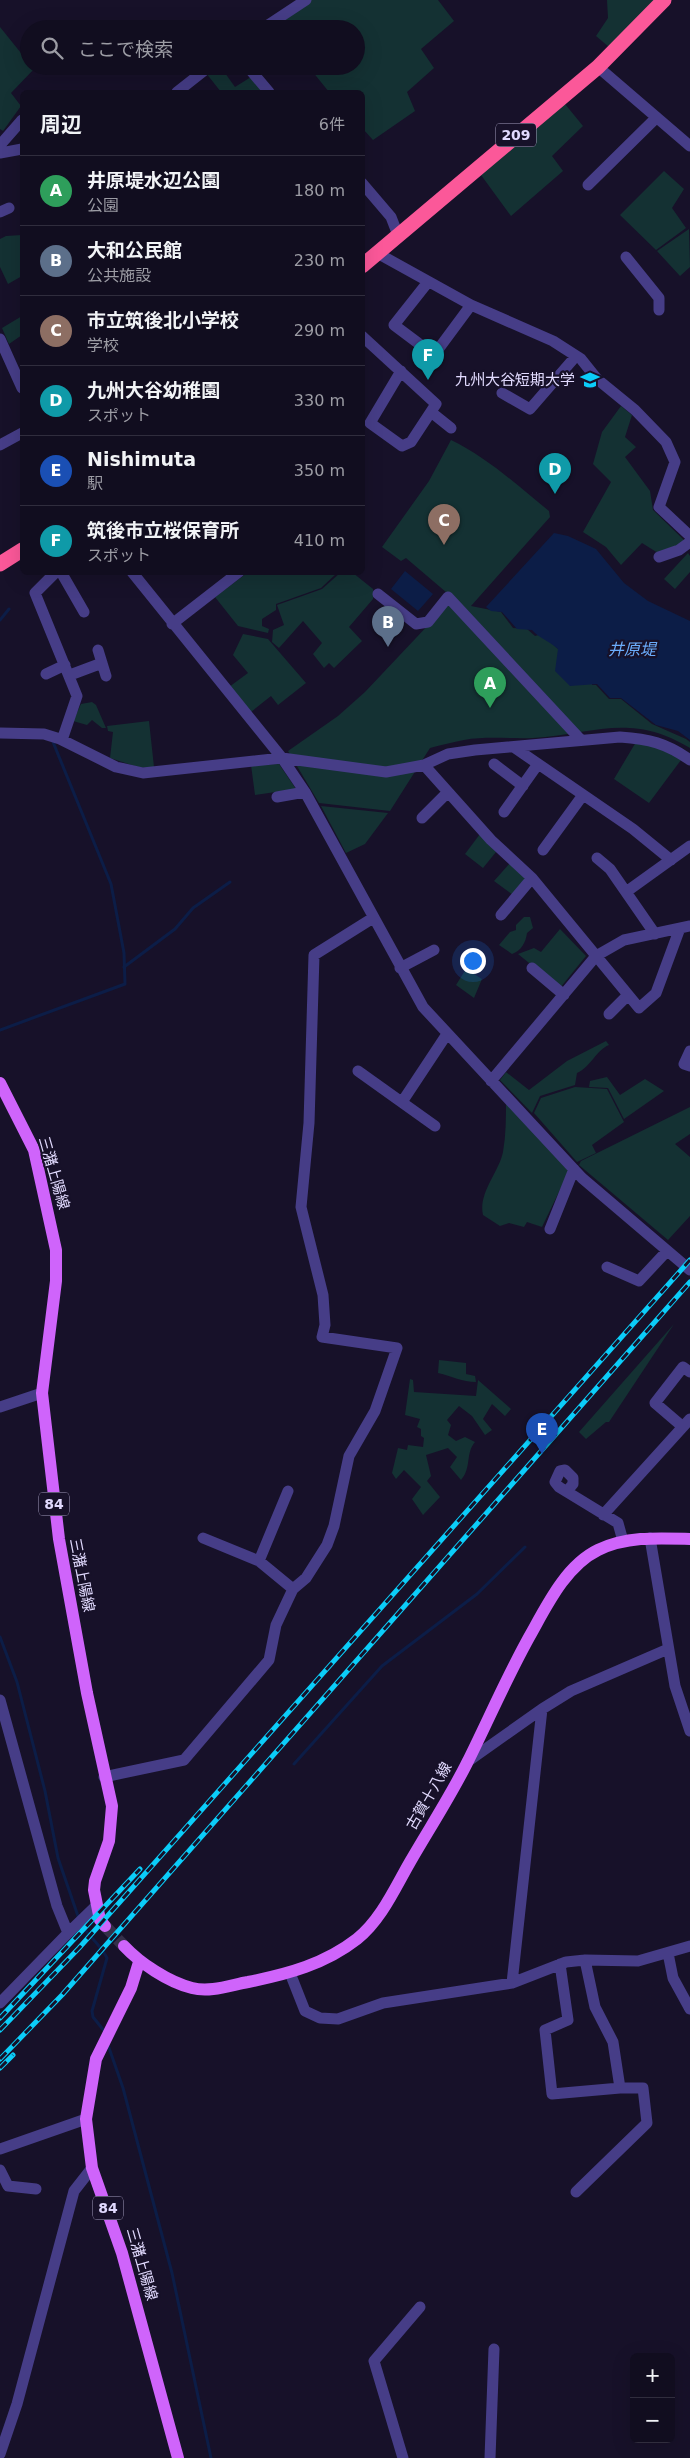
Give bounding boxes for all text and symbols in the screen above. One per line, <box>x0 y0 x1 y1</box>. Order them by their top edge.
search box <box>20 20 365 75</box>
icon: search <box>38 34 66 62</box>
text: ここで検索 <box>78 38 173 60</box>
text: 周辺 <box>40 113 82 137</box>
text: 6件 <box>319 115 345 134</box>
road number: 209 <box>496 124 536 146</box>
text: 井原堤水辺公園 <box>87 169 220 191</box>
text: A <box>50 181 62 200</box>
text: 180 m <box>294 181 345 200</box>
text: 公園 <box>87 196 119 215</box>
text: 大和公民館 <box>87 239 182 261</box>
text: B <box>50 251 62 270</box>
text: 230 m <box>294 251 345 270</box>
text: 公共施設 <box>87 266 151 285</box>
text: 市立筑後北小学校 <box>87 309 239 331</box>
text: C <box>50 321 62 340</box>
text: 290 m <box>294 321 345 340</box>
text: 学校 <box>87 336 119 355</box>
pin: F <box>412 339 444 380</box>
school or university icon: 九州大谷短期大学 <box>579 369 601 391</box>
place label: 九州大谷短期大学 <box>455 371 575 389</box>
text: 九州大谷幼稚園 <box>87 379 220 401</box>
text: D <box>49 391 63 410</box>
text: 330 m <box>294 391 345 410</box>
text: スポット <box>87 406 151 425</box>
text: Nishimuta <box>87 448 196 470</box>
pin: D <box>539 453 571 494</box>
text: E <box>51 461 61 480</box>
text: 350 m <box>294 461 345 480</box>
text: 駅 <box>87 474 103 493</box>
pin: C <box>428 504 460 545</box>
text: 筑後市立桜保育所 <box>87 519 239 541</box>
text: F <box>51 531 61 550</box>
text: 410 m <box>294 531 345 550</box>
text: スポット <box>87 546 151 565</box>
pin: B <box>372 606 404 647</box>
water label: 井原堤 <box>608 640 658 659</box>
pin: A <box>474 667 506 708</box>
your location <box>460 948 486 974</box>
street label: 三潴上陽線 <box>35 1134 73 1212</box>
pin: E <box>526 1413 558 1454</box>
road number: 84 <box>39 1492 69 1516</box>
street label: 三潴上陽線 <box>66 1536 98 1614</box>
street label: 古賀十八線 <box>402 1759 456 1833</box>
road number: 84 <box>93 2196 123 2220</box>
street label: 三潴上陽線 <box>123 2225 161 2303</box>
map controls <box>630 2353 675 2443</box>
button: + <box>630 2353 675 2398</box>
button: − <box>630 2398 675 2443</box>

